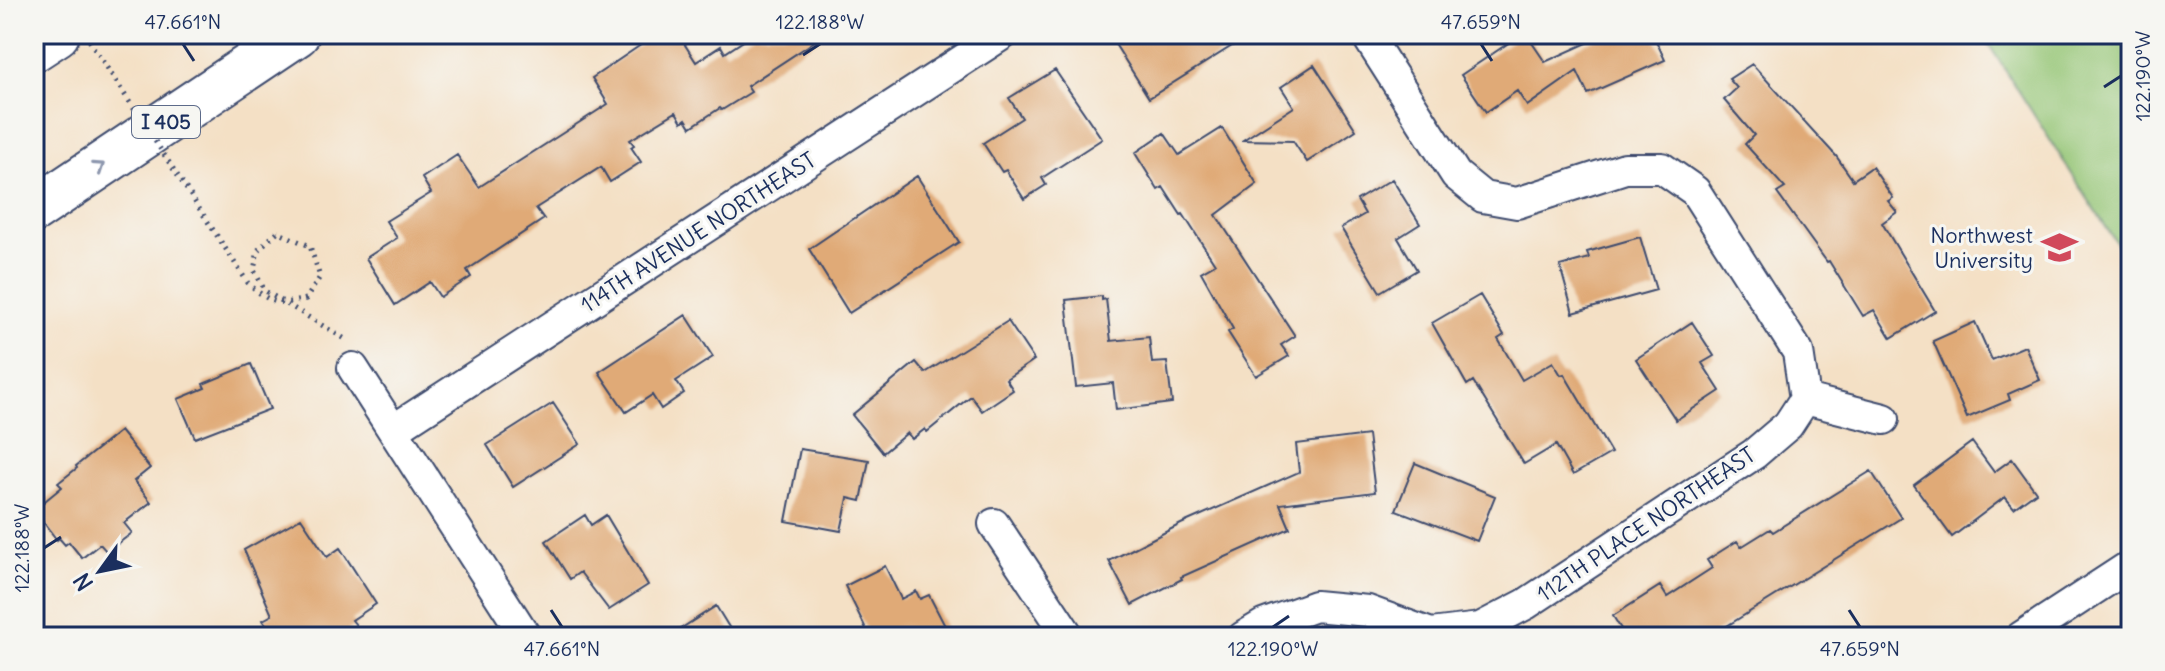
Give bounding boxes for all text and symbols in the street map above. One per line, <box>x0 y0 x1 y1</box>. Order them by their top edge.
text: 47.661°N <box>145 9 221 34</box>
text: 122.188°W <box>775 9 865 34</box>
text: 47.659°N <box>1441 9 1521 34</box>
text: 122.190°W <box>2130 31 2155 121</box>
road number: I 405 <box>132 106 200 138</box>
street label: 114TH AVENUE NORTHEAST <box>575 145 821 319</box>
one-way arrow <box>90 162 104 177</box>
place label: Northwest University <box>1930 221 2033 274</box>
school or university icon: Northwest University <box>2040 229 2078 267</box>
street label: 112TH PLACE NORTHEAST <box>1531 440 1761 608</box>
text: 122.188°W <box>9 503 34 593</box>
north arrow <box>60 531 140 611</box>
text: N <box>67 568 99 596</box>
text: 47.661°N <box>524 636 600 661</box>
text: 122.190°W <box>1228 636 1318 661</box>
text: 47.659°N <box>1820 636 1900 661</box>

